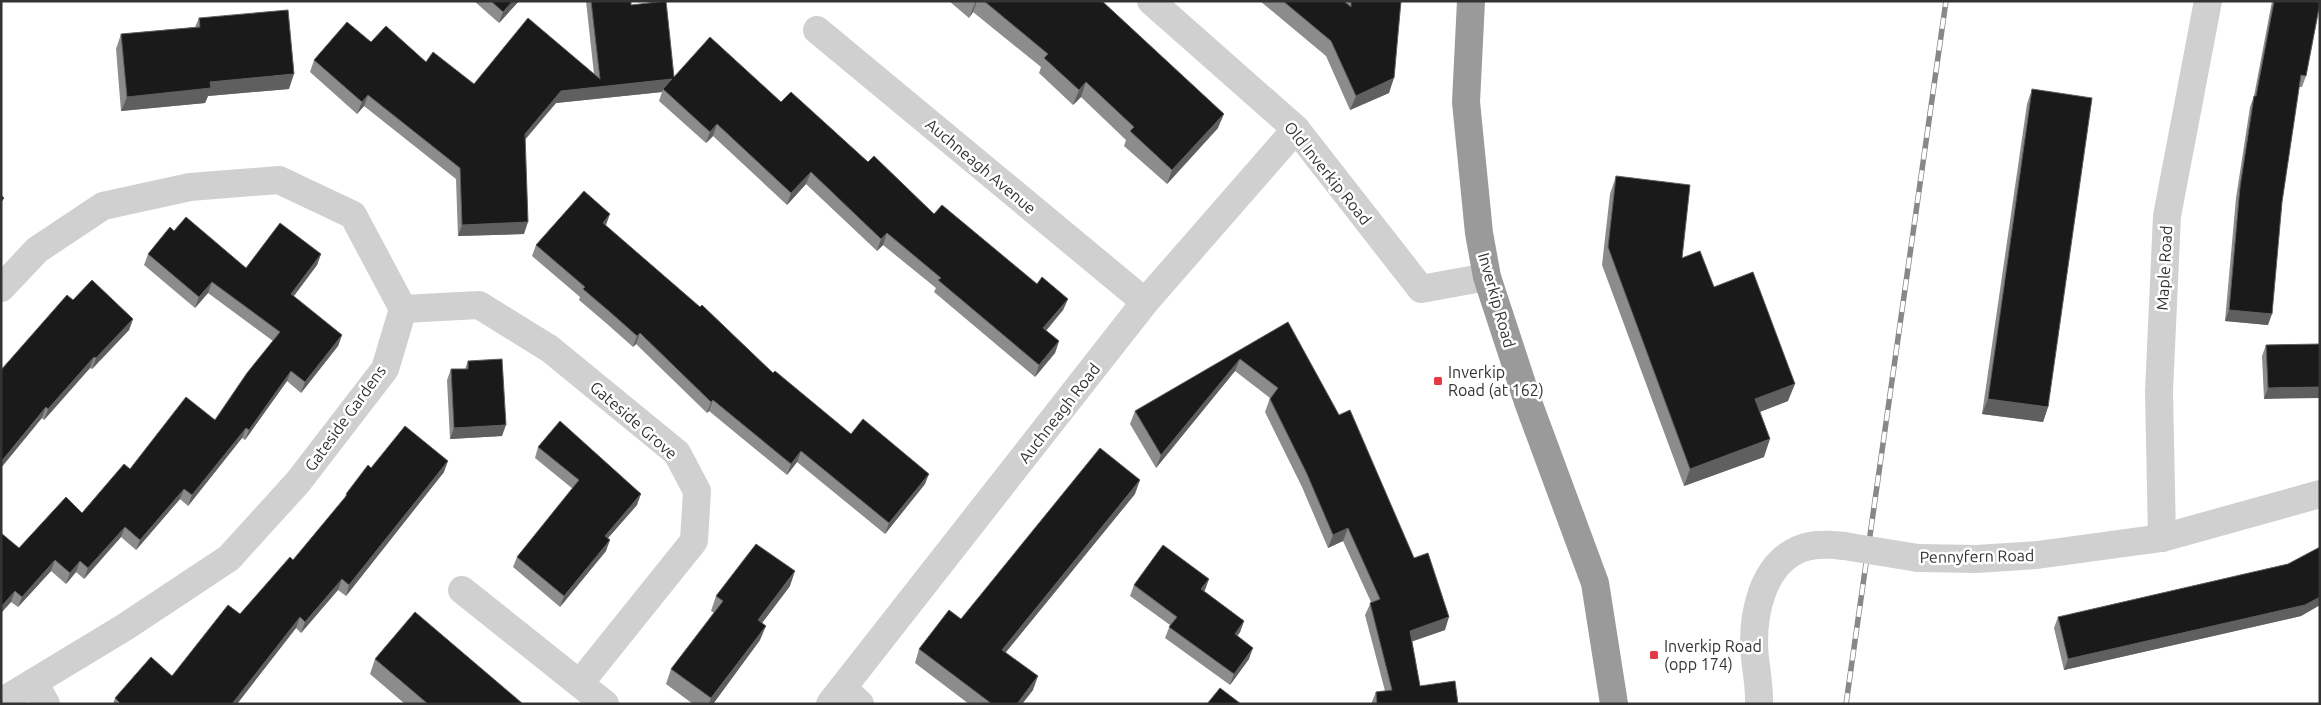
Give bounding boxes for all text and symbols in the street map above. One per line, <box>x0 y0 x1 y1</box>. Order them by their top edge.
street label: Auchneagh Avenue <box>922 115 1040 217</box>
street label: Old Inverkip Road <box>1281 118 1375 228</box>
street label: Maple Road <box>2153 225 2175 311</box>
street label: Inverkip Road <box>1475 251 1519 349</box>
street label: Auchneagh Road <box>1015 360 1103 466</box>
street label: Gateside Gardens <box>301 362 389 474</box>
place label: Inverkip Road (at 162) <box>1448 363 1544 400</box>
marker: Inverkip Road (at 162) <box>1432 375 1444 387</box>
street label: Gateside Grove <box>587 377 681 463</box>
street label: Pennyfern Road <box>1920 546 2034 566</box>
place label: Inverkip Road (opp 174) <box>1664 637 1762 674</box>
marker: Inverkip Road (opp 174) <box>1648 649 1660 661</box>

